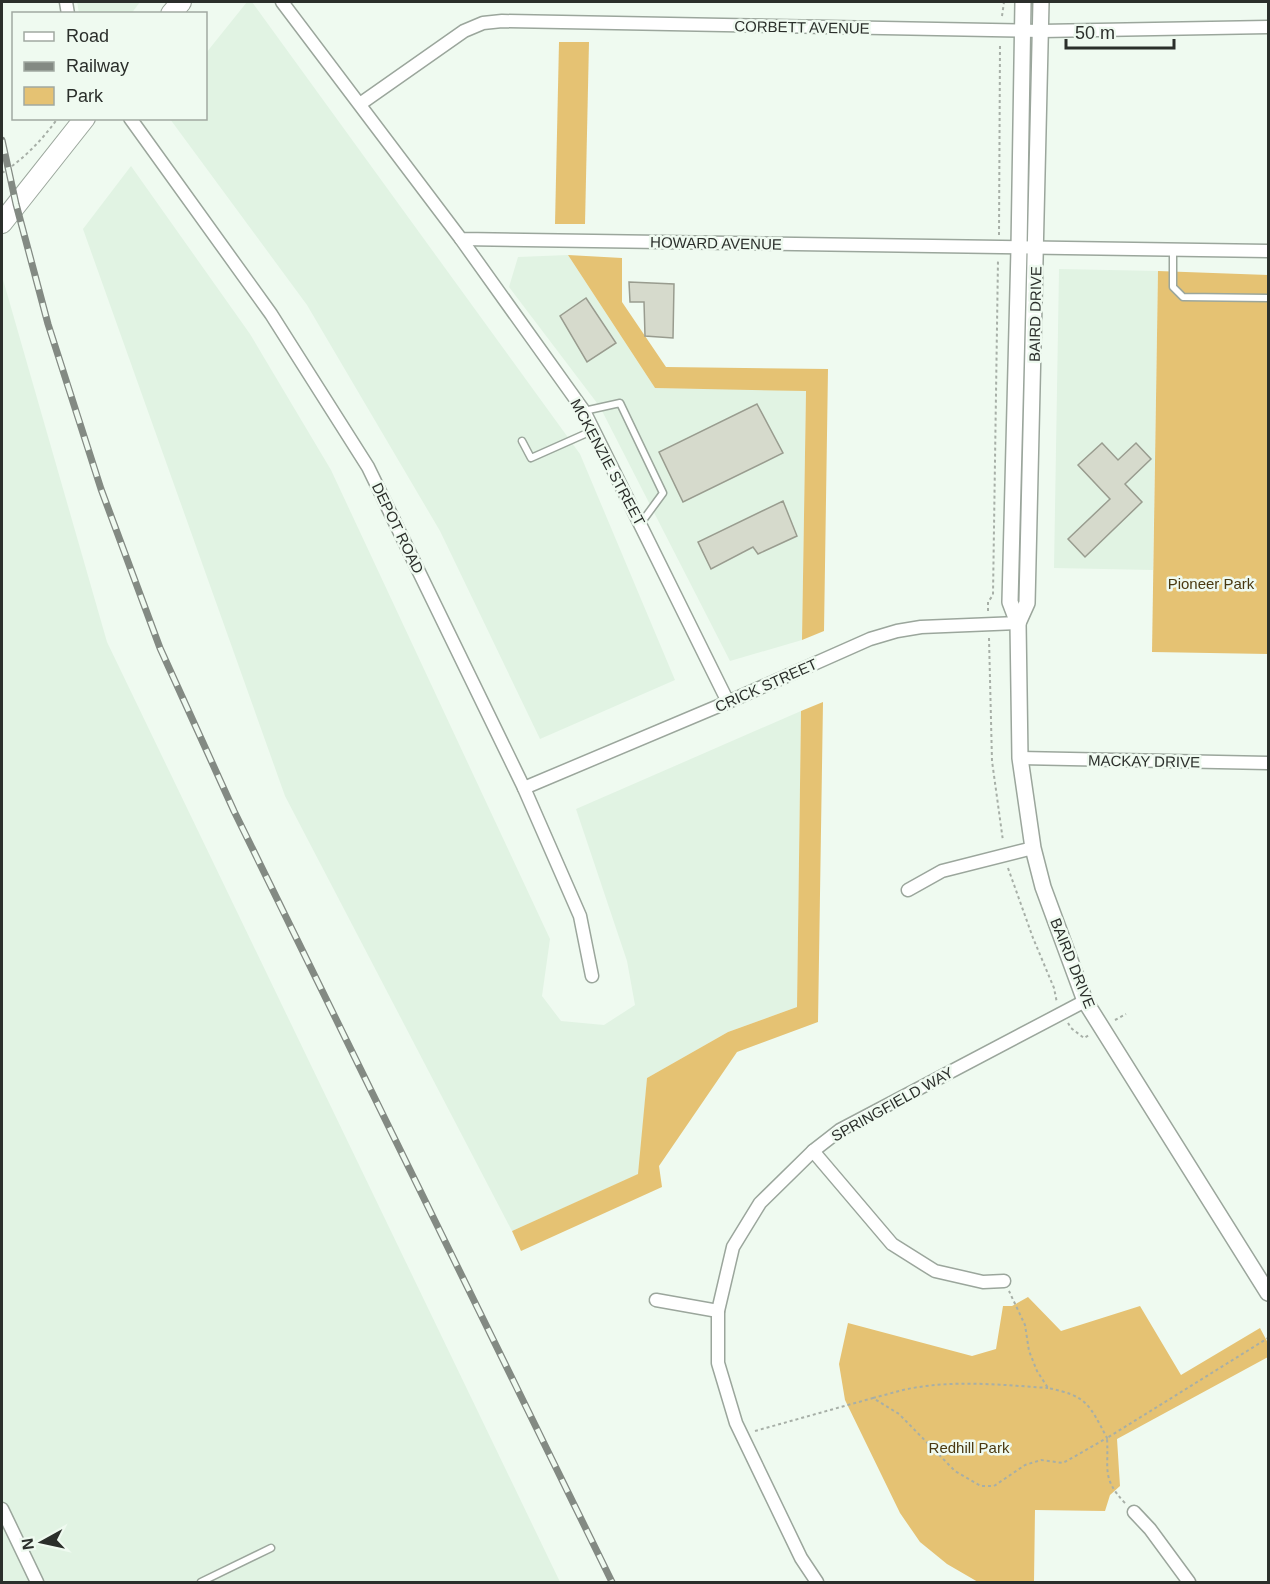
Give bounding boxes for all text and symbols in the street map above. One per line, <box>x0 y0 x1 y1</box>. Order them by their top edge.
legend <box>12 12 207 120</box>
scale bar <box>1066 12 1174 50</box>
street label: CORBETT AVENUE <box>734 17 870 37</box>
text: 50 m <box>1075 23 1115 43</box>
text: Road <box>66 26 109 46</box>
text: Railway <box>66 56 129 76</box>
text: Park <box>66 86 104 106</box>
street label: HOWARD AVENUE <box>650 233 782 253</box>
street label: BAIRD DRIVE <box>1026 266 1044 362</box>
street label: MCKENZIE STREET <box>567 396 649 528</box>
street label: DEPOT ROAD <box>369 480 427 576</box>
park label: Pioneer Park <box>1168 575 1255 592</box>
street label: CRICK STREET <box>712 655 820 715</box>
street label: MACKAY DRIVE <box>1088 752 1200 770</box>
street label: BAIRD DRIVE <box>1047 915 1099 1011</box>
street label: SPRINGFIELD WAY <box>828 1063 956 1145</box>
park label: Redhill Park <box>929 1439 1010 1456</box>
north arrow <box>12 1512 72 1572</box>
text: N <box>18 1537 37 1551</box>

